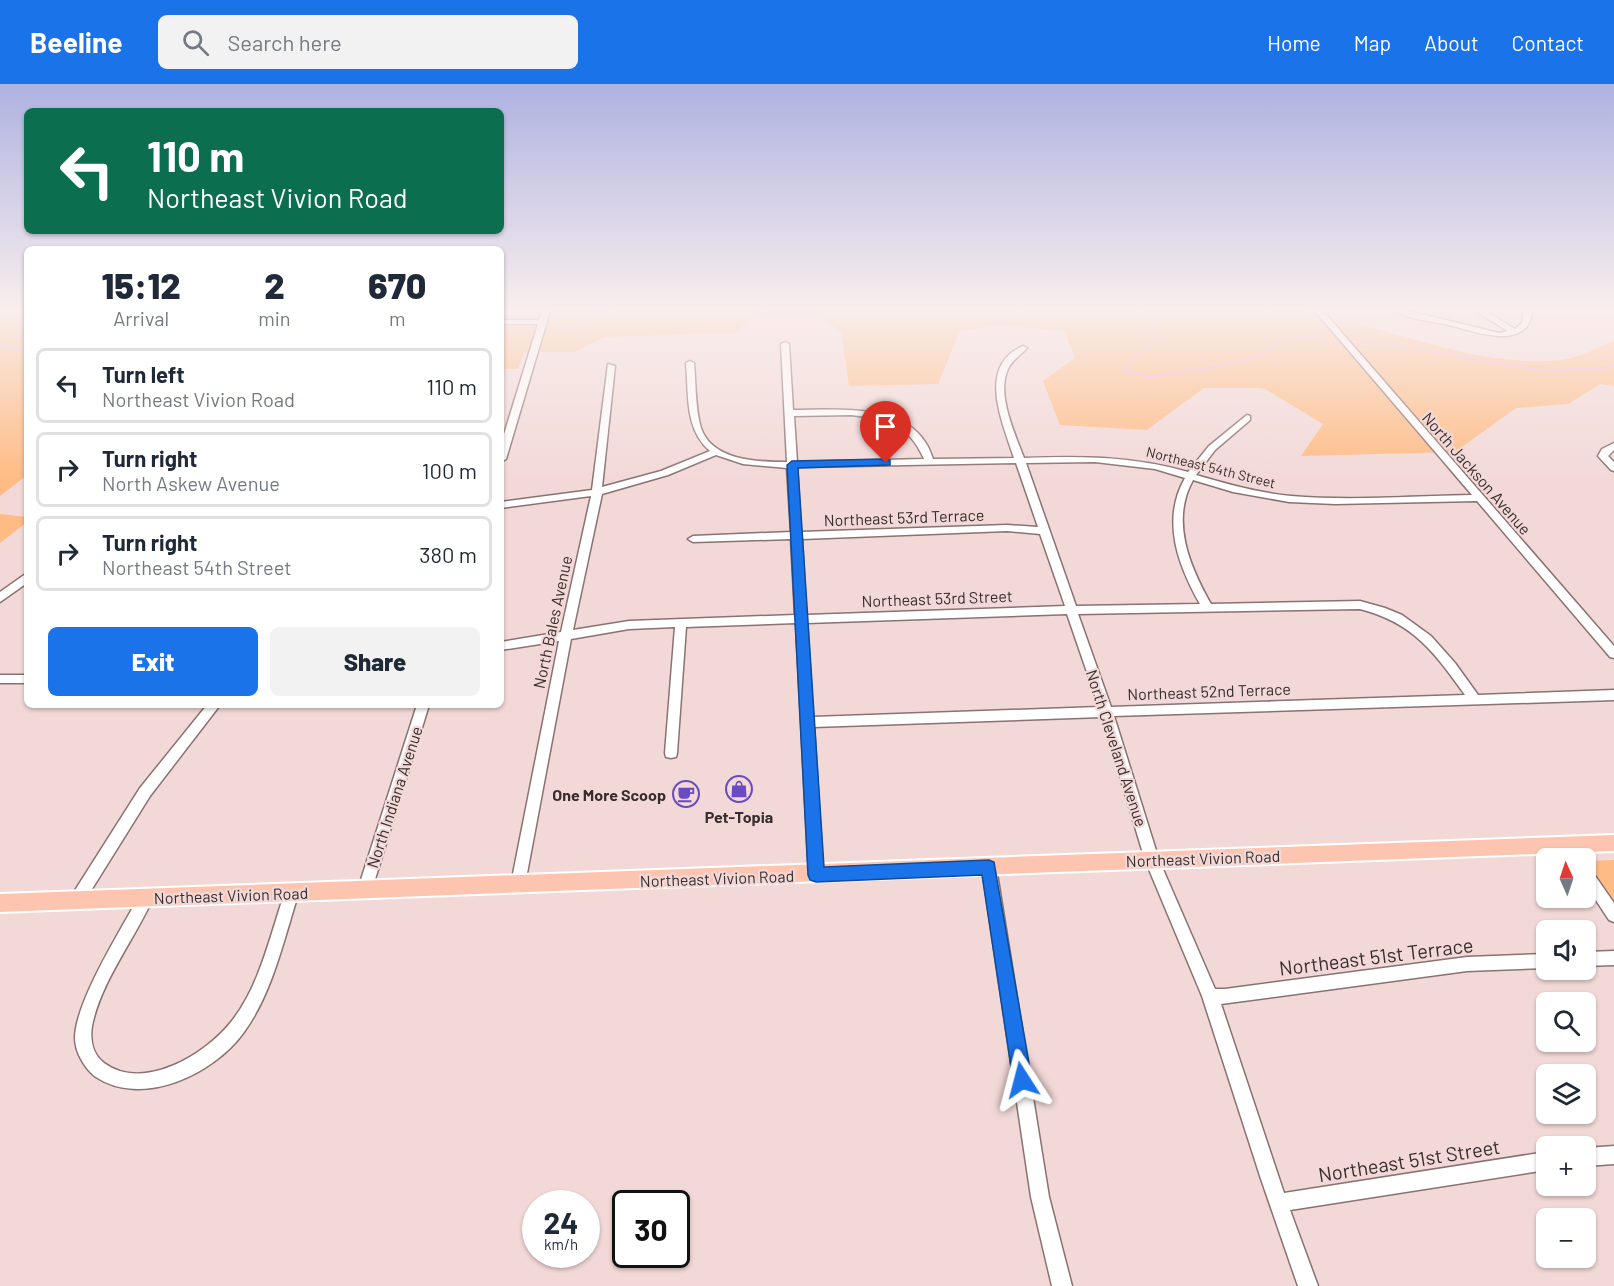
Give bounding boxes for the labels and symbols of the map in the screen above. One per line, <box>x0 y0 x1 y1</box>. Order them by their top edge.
pin <box>860 401 911 463</box>
street label: North Jackson Avenue <box>1419 408 1535 538</box>
street label: Northeast 54th Street <box>1145 443 1277 491</box>
street label: Northeast 53rd Terrace <box>823 505 985 529</box>
street label: North Bales Avenue <box>529 554 575 690</box>
street label: Northeast 53rd Street <box>861 586 1013 610</box>
street label: North Cleveland Avenue <box>1083 667 1151 829</box>
street label: Northeast 52nd Terrace <box>1127 679 1291 703</box>
street label: North Indiana Avenue <box>362 724 426 870</box>
shop icon: Pet-Topia <box>724 774 754 804</box>
cafe icon: One More Scoop <box>671 779 701 809</box>
place label: One More Scoop <box>552 785 666 804</box>
place label: Pet-Topia <box>705 807 773 826</box>
street label: Northeast Vivion Road <box>1126 846 1280 870</box>
north arrow <box>1536 848 1596 908</box>
street label: Northeast Vivion Road <box>640 866 794 890</box>
street label: Northeast Vivion Road <box>154 883 308 907</box>
street label: Northeast 51st Terrace <box>1277 932 1475 980</box>
position arrow <box>990 1048 1054 1112</box>
street label: Northeast 51st Street <box>1316 1134 1502 1186</box>
speed limit sign: 30 <box>612 1190 690 1268</box>

